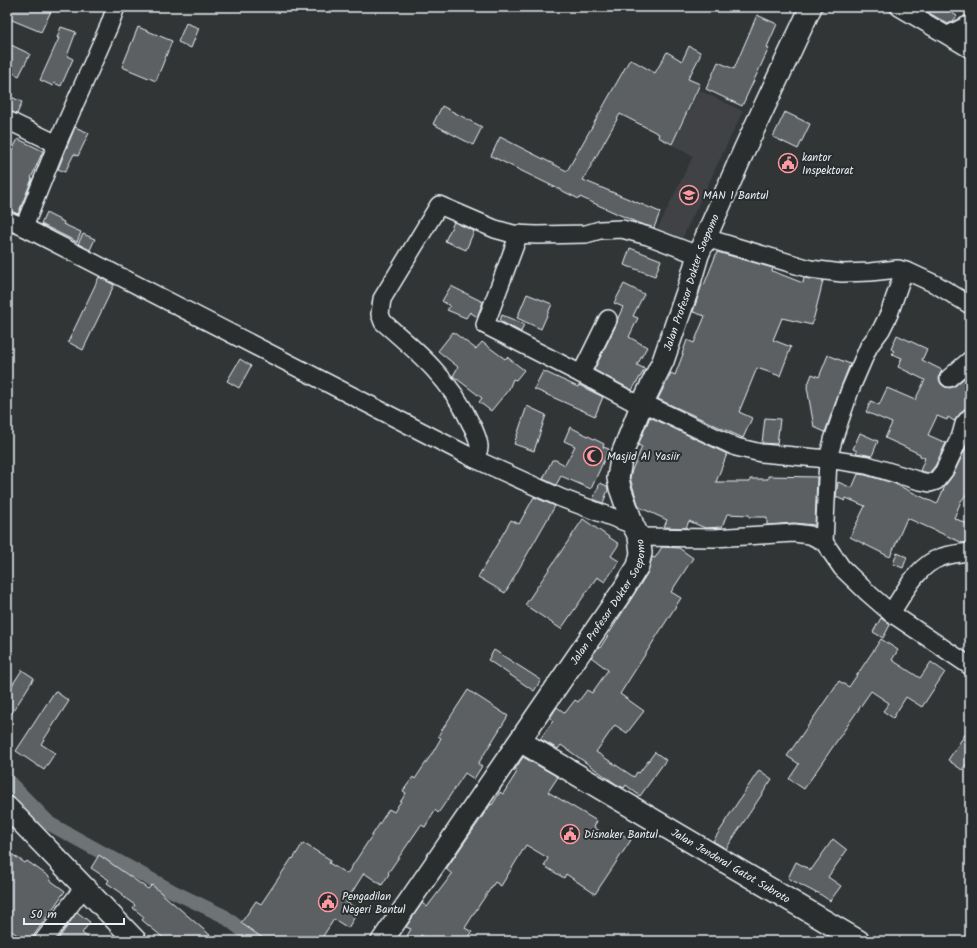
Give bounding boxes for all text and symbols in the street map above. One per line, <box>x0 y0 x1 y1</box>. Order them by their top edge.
place label: kantor Inspektorat <box>802 149 854 180</box>
public building icon: kantor Inspektorat <box>777 152 799 174</box>
school or university icon: MAN 1 Bantul <box>678 184 700 206</box>
place label: MAN 1 Bantul <box>703 187 769 205</box>
street label: Jalan Profesor Dokter Soepomo <box>659 211 725 353</box>
mosque icon: Masjid Al Yasiir <box>582 445 604 467</box>
place label: Masjid Al Yasiir <box>607 448 681 466</box>
street label: Jalan Profesor Dokter Soepomo <box>566 538 651 669</box>
public building icon: Disnaker Bantul <box>559 823 581 845</box>
street label: Jalan Jenderal Gatot Subroto <box>668 824 793 909</box>
place label: Disnaker Bantul <box>584 826 658 844</box>
place label: Pengadilan Negeri Bantul <box>342 888 406 919</box>
public building icon: Pengadilan Negeri Bantul <box>317 891 339 913</box>
scale bar <box>24 900 124 926</box>
text: 50 m <box>30 905 57 924</box>

